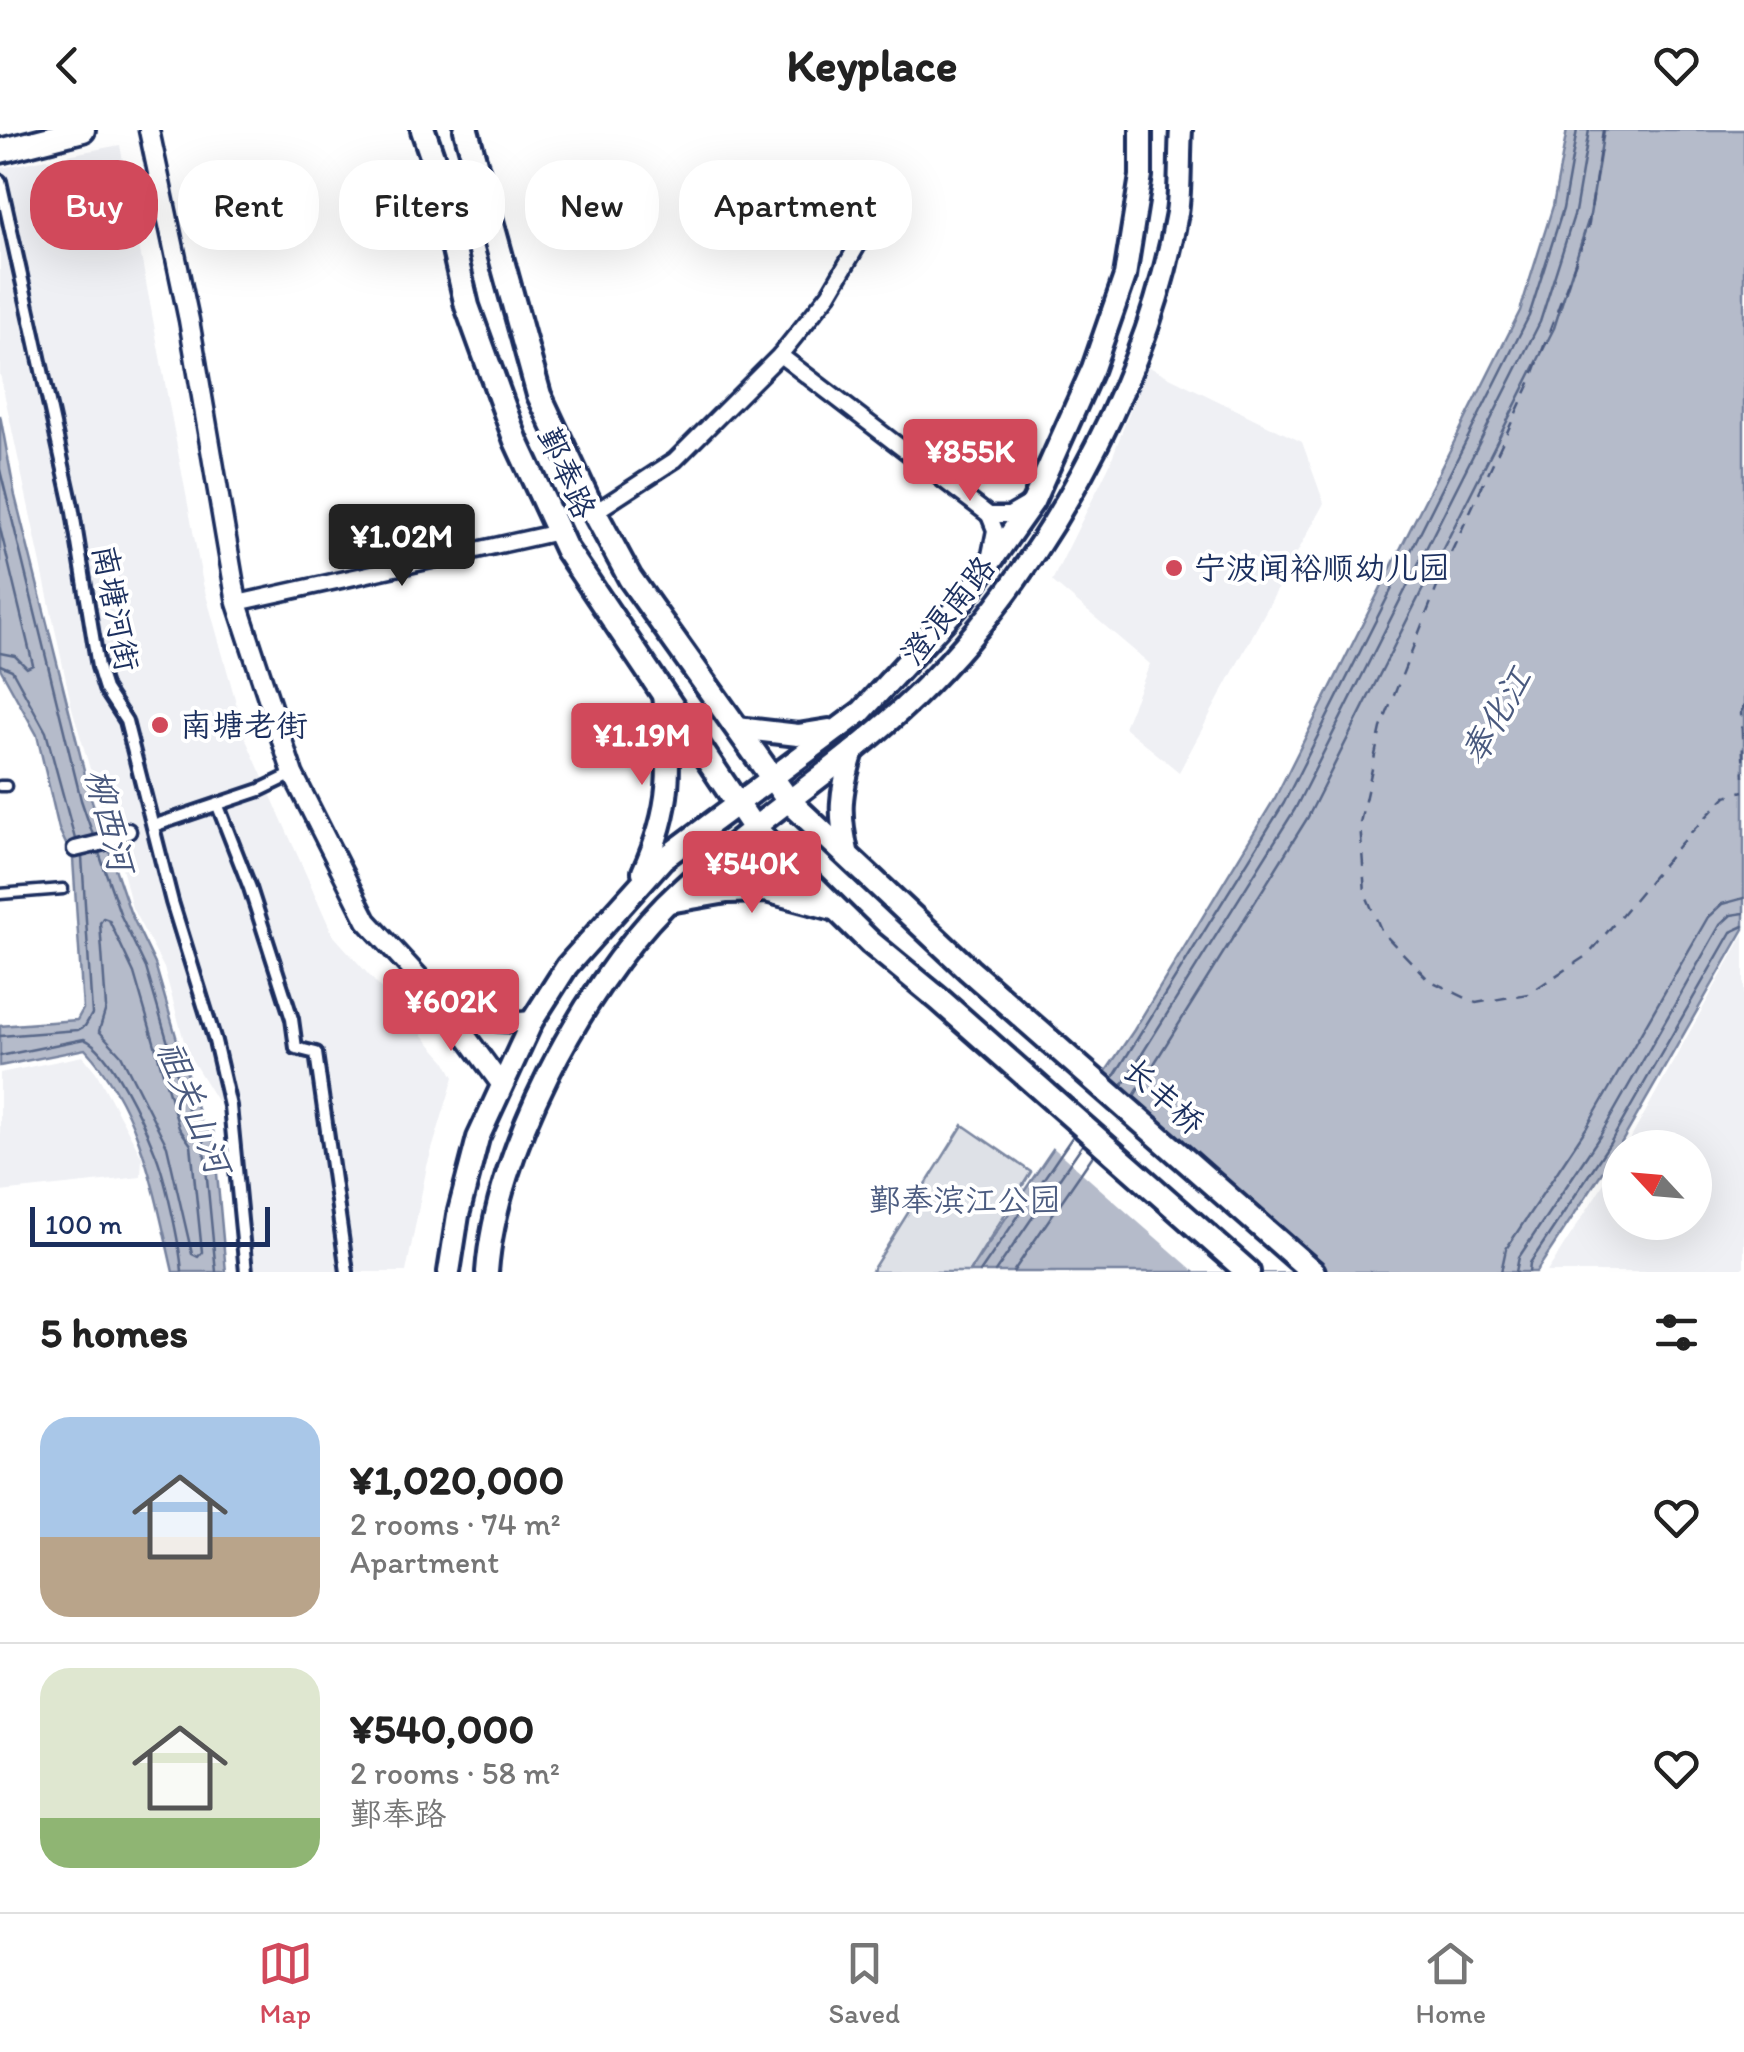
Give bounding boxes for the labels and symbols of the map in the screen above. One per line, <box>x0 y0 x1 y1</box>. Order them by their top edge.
pin: ¥855K <box>900 419 1040 504</box>
street label: 鄞奉路 <box>530 421 604 525</box>
pin: ¥1.02M <box>321 504 483 589</box>
street label: 南塘河街 <box>85 542 147 674</box>
street label: 澄浪南路 <box>893 548 1003 672</box>
place label: 宁波闻裕顺幼儿园 <box>1194 549 1450 587</box>
marker: 宁波闻裕顺幼儿园 <box>1163 557 1185 579</box>
water label: 奉化江 <box>1452 658 1541 772</box>
pin: ¥1.19M <box>561 703 723 788</box>
place label: 南塘老街 <box>180 706 308 744</box>
marker: 南塘老街 <box>149 714 171 736</box>
water label: 柳西河 <box>77 764 144 881</box>
pin: ¥540K <box>682 831 822 916</box>
pin: ¥602K <box>381 969 521 1054</box>
water label: 祖关山河 <box>148 1034 242 1184</box>
street label: 长丰桥 <box>1116 1050 1212 1142</box>
north arrow <box>1602 1130 1712 1240</box>
park label: 鄞奉滨江公园 <box>869 1181 1061 1219</box>
scale bar <box>30 1202 270 1246</box>

